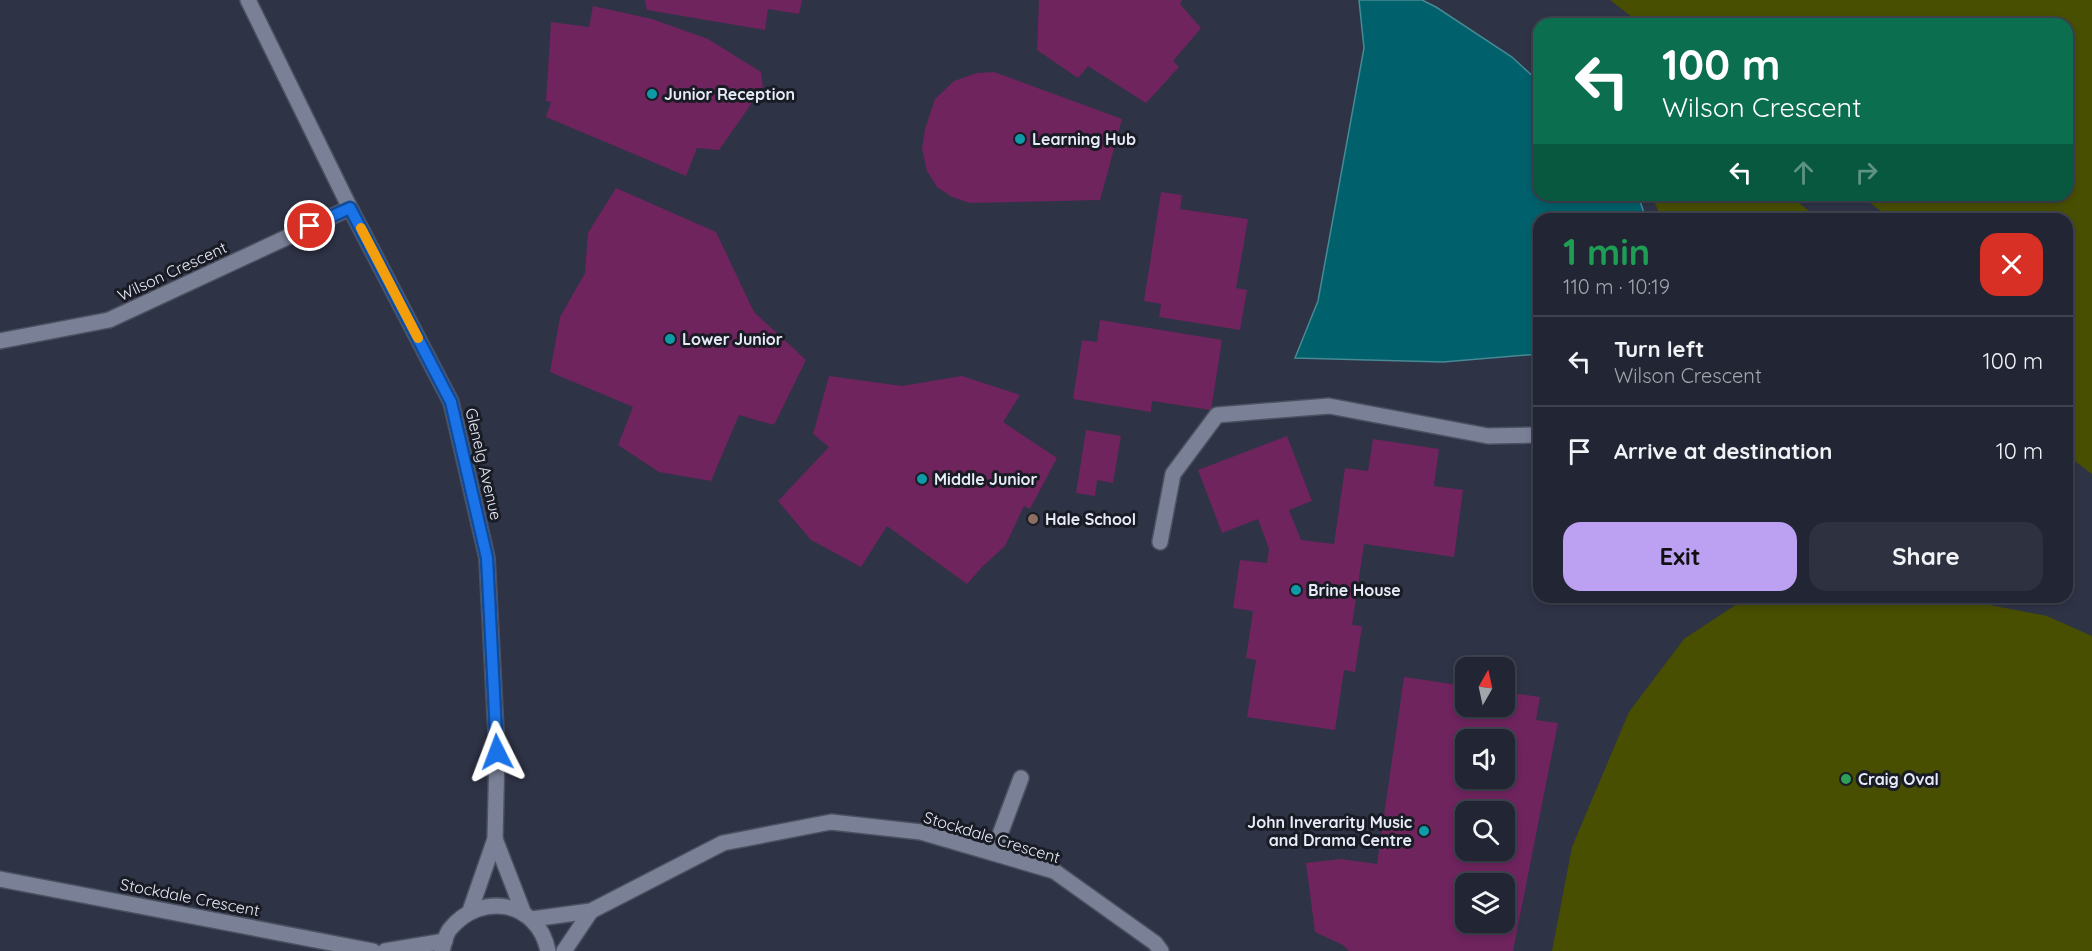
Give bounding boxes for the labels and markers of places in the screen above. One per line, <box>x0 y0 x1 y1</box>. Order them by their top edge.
place label: Junior Reception <box>664 84 795 104</box>
marker: Junior Reception <box>645 87 659 101</box>
place label: Learning Hub <box>1032 129 1136 149</box>
marker: Learning Hub <box>1013 132 1027 146</box>
pin <box>284 200 335 251</box>
place label: Lower Junior <box>682 329 783 349</box>
marker: Lower Junior <box>663 332 677 346</box>
place label: Middle Junior <box>934 469 1038 489</box>
marker: Middle Junior <box>915 472 929 486</box>
place label: Hale School <box>1045 509 1136 529</box>
marker: Hale School <box>1026 512 1040 526</box>
place label: Brine House <box>1308 580 1401 600</box>
marker: Brine House <box>1289 583 1303 597</box>
place label: Craig Oval <box>1858 769 1939 789</box>
marker: Craig Oval <box>1839 772 1853 786</box>
place label: John Inverarity Music and Drama Centre <box>1247 812 1412 850</box>
marker: John Inverarity Music and Drama Centre <box>1417 824 1431 838</box>

